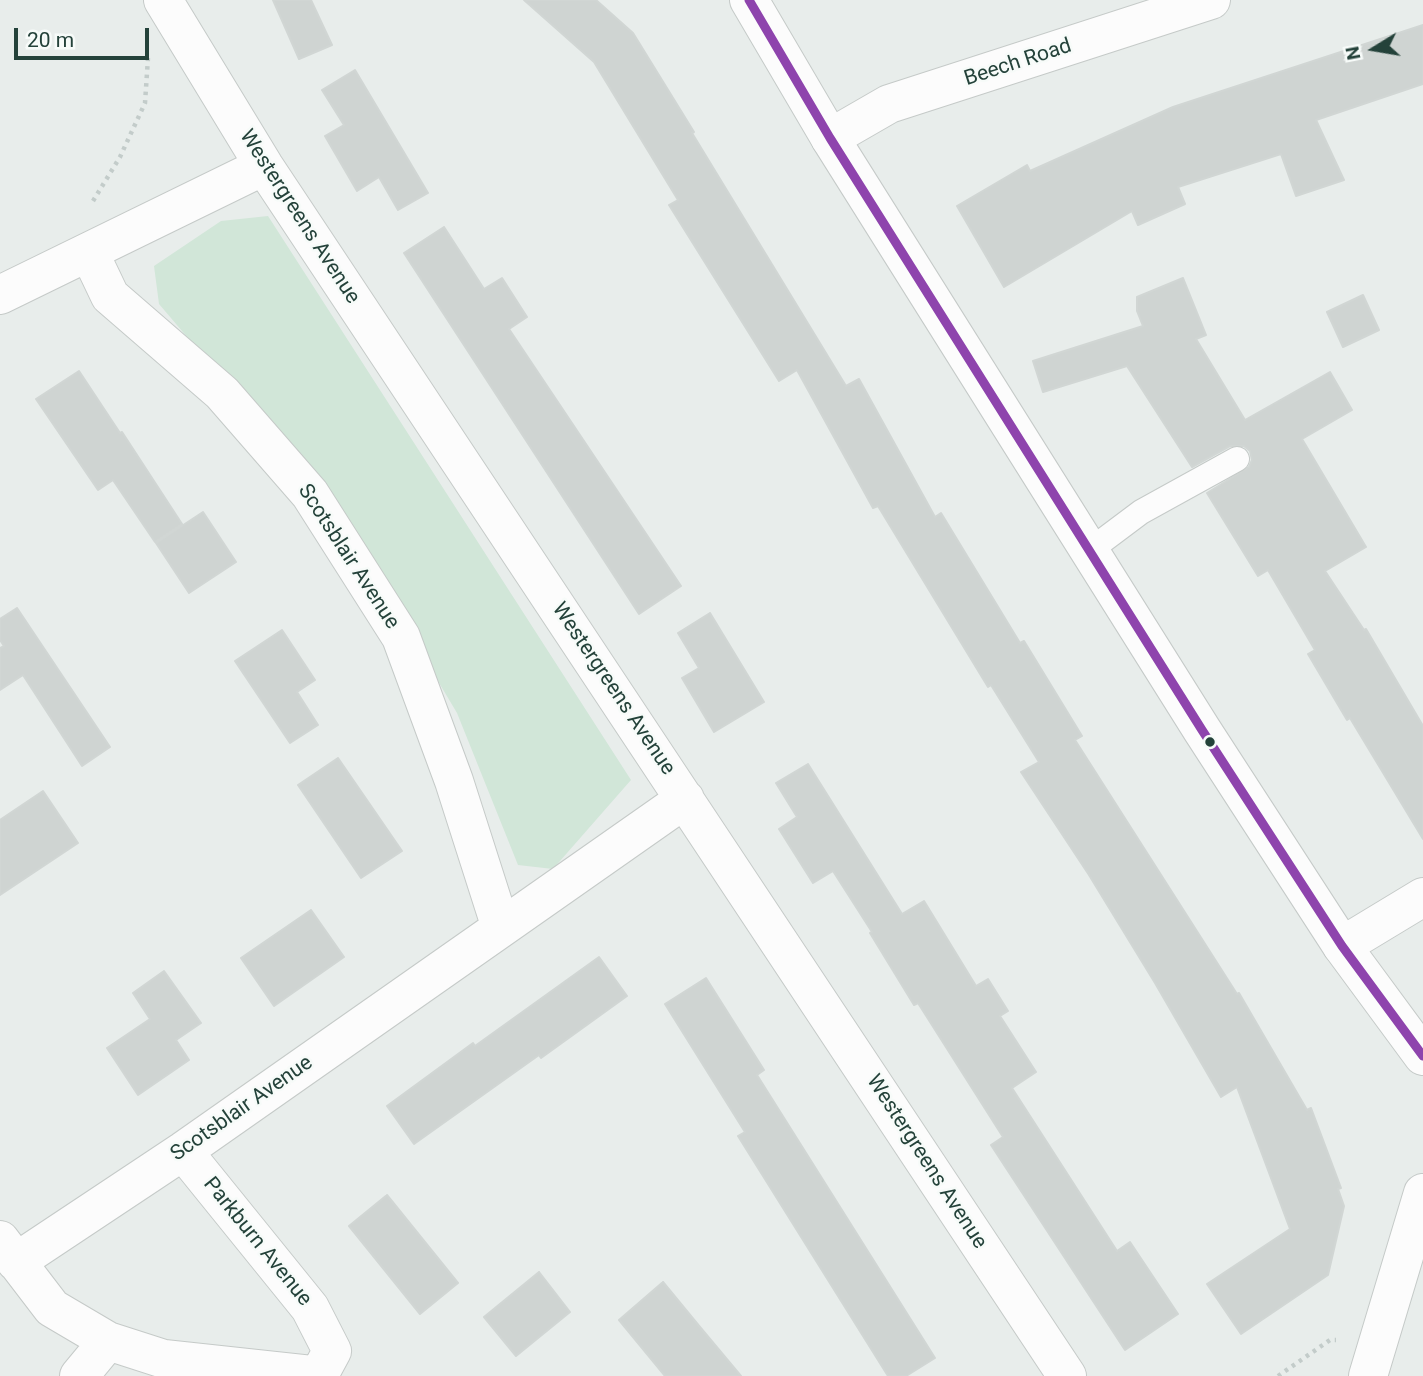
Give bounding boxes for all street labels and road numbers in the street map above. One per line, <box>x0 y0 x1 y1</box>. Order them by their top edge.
street label: Beech Road <box>961 34 1075 92</box>
street label: Westergreens Avenue <box>233 125 365 309</box>
street label: Scotsblair Avenue <box>292 480 404 634</box>
street label: Westergreens Avenue <box>546 598 680 780</box>
street label: Scotsblair Avenue <box>166 1051 318 1167</box>
street label: Westergreens Avenue <box>860 1070 992 1254</box>
street label: Parkburn Avenue <box>197 1173 317 1311</box>

